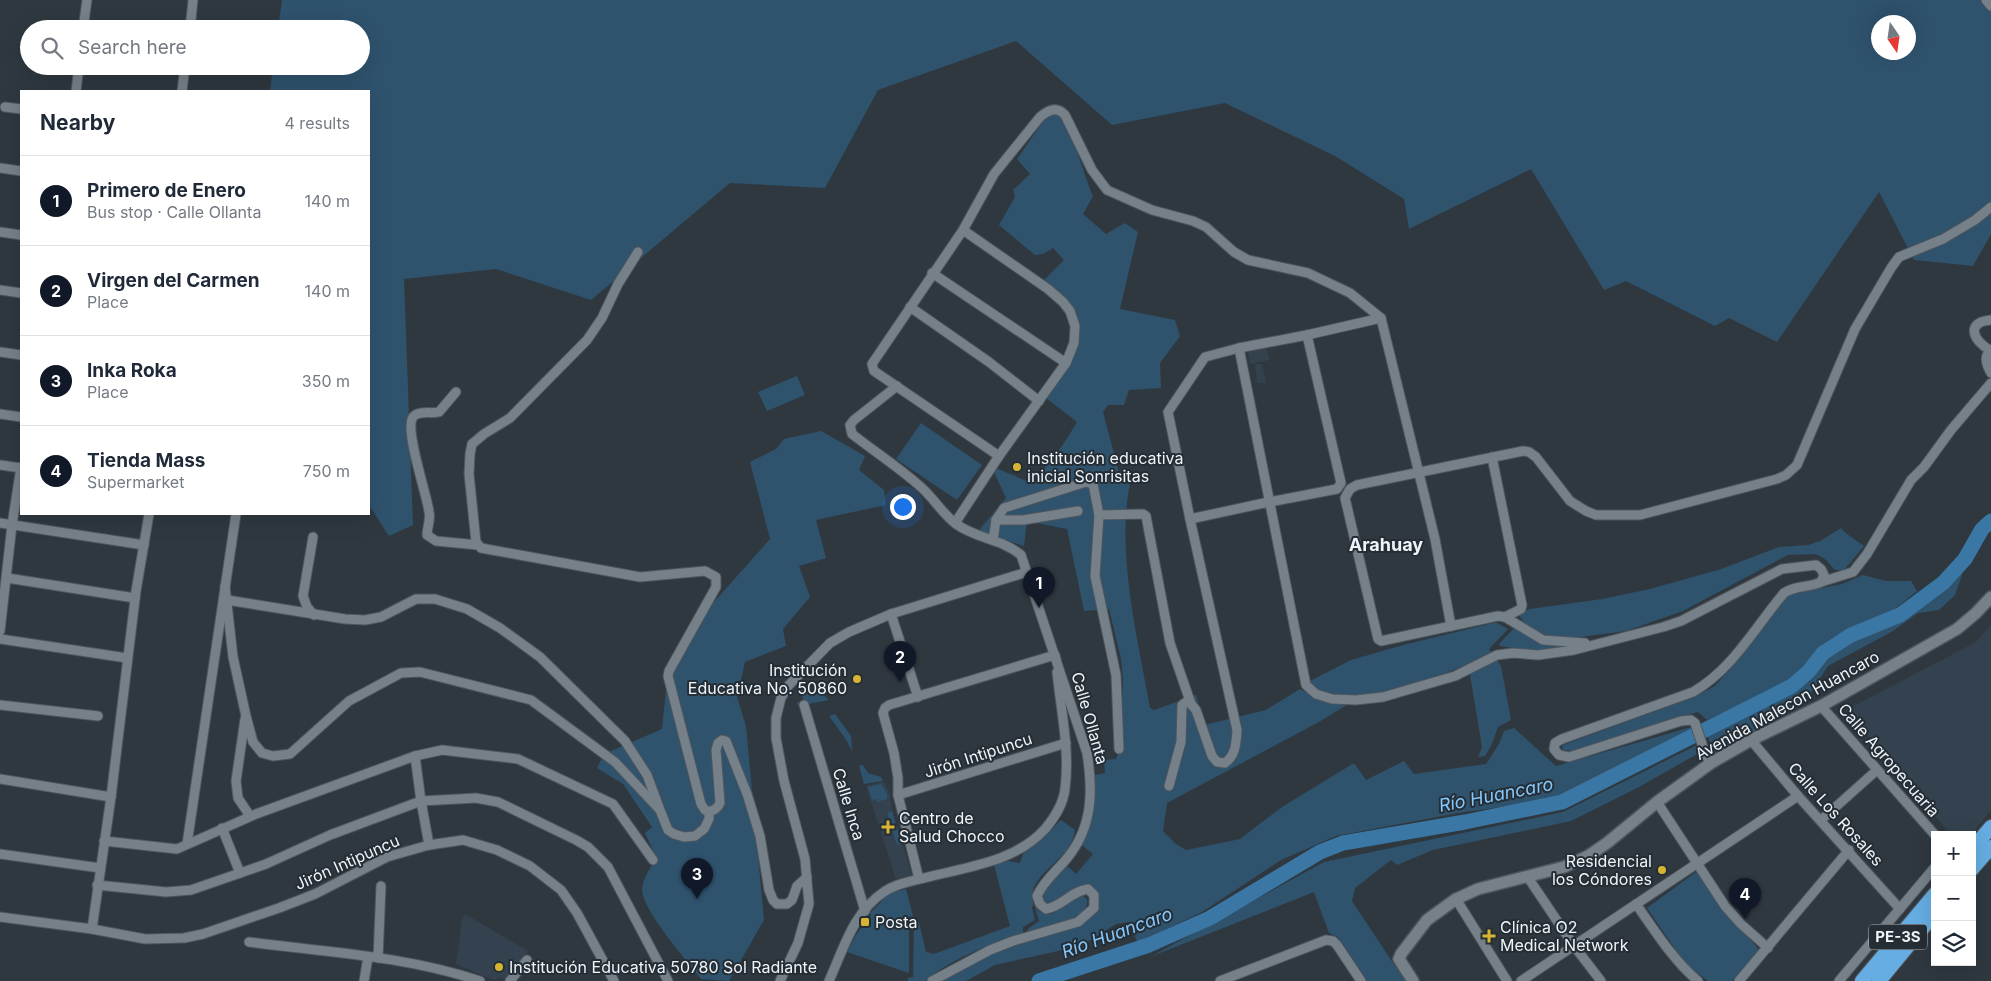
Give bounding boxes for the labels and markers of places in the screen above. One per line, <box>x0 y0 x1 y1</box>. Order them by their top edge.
place label: Institución educativa inicial Sonrisitas <box>1027 448 1183 486</box>
marker: Institución educativa inicial Sonrisitas <box>1011 461 1023 473</box>
pin: 1 <box>1023 567 1055 608</box>
pin: 2 <box>884 641 916 682</box>
place label: Institución Educativa No. 50860 <box>688 660 847 698</box>
marker: Institución Educativa No. 50860 <box>851 673 863 685</box>
place label: Centro de Salud Chocco <box>899 808 1005 846</box>
marker: Centro de Salud Chocco <box>881 820 895 834</box>
place label: Residencial los Cóndores <box>1552 851 1652 889</box>
pin: 3 <box>681 858 713 899</box>
marker: Residencial los Cóndores <box>1656 864 1668 876</box>
pin: 4 <box>1729 878 1761 919</box>
place label: Posta <box>875 912 917 932</box>
marker: Posta <box>859 916 871 928</box>
place label: Clínica O2 Medical Network <box>1500 917 1629 955</box>
marker: Clínica O2 Medical Network <box>1482 929 1496 943</box>
place label: Institución Educativa 50780 Sol Radiante <box>509 957 817 977</box>
marker: Institución Educativa 50780 Sol Radiante <box>493 961 505 973</box>

